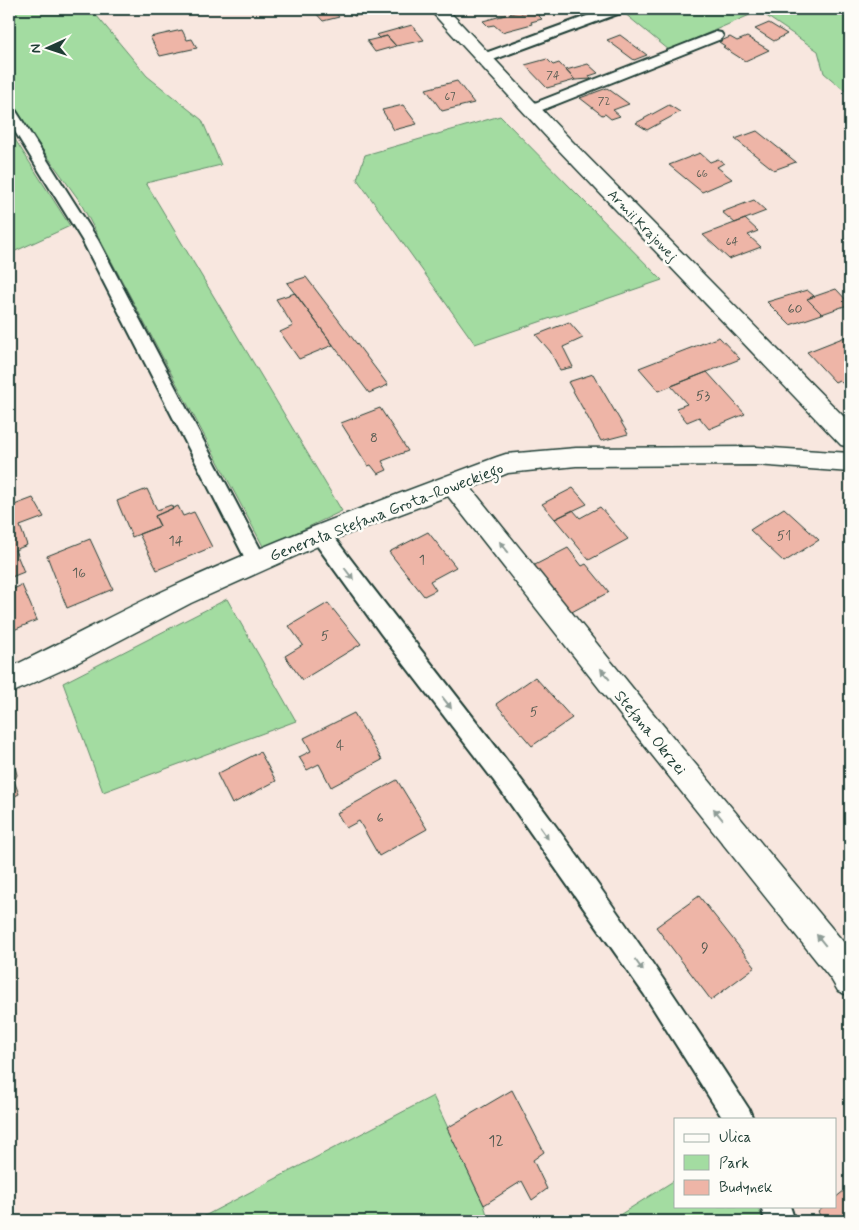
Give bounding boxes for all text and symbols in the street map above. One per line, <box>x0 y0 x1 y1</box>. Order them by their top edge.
north arrow <box>22 22 72 72</box>
text: N <box>27 43 45 54</box>
house number: 74 <box>546 69 560 83</box>
house number: 67 <box>444 90 456 104</box>
house number: 72 <box>598 95 610 109</box>
house number: 66 <box>696 167 708 181</box>
street label: Armii Krajowej <box>603 186 681 265</box>
house number: 64 <box>726 235 738 249</box>
house number: 60 <box>787 300 803 318</box>
house number: 53 <box>696 387 710 405</box>
house number: 8 <box>370 429 378 447</box>
street label: Generała Stefana Grota-Roweckiego <box>267 458 507 568</box>
house number: 51 <box>777 527 791 545</box>
house number: 14 <box>169 532 184 550</box>
one-way arrow <box>498 541 509 554</box>
house number: 1 <box>419 551 425 569</box>
house number: 16 <box>72 564 86 582</box>
one-way arrow <box>343 567 353 580</box>
house number: 5 <box>321 627 329 645</box>
one-way arrow <box>600 668 611 681</box>
street label: Stefana Okrzei <box>609 686 690 780</box>
one-way arrow <box>442 696 453 709</box>
house number: 5 <box>530 703 538 721</box>
house number: 4 <box>336 737 344 755</box>
one-way arrow <box>713 808 724 821</box>
house number: 6 <box>376 809 384 827</box>
one-way arrow <box>539 826 549 840</box>
one-way arrow <box>816 934 827 947</box>
house number: 9 <box>701 938 709 959</box>
one-way arrow <box>634 958 644 972</box>
legend <box>674 1118 836 1208</box>
text: Ulica <box>719 1128 752 1148</box>
house number: 12 <box>488 1131 504 1152</box>
text: Park <box>719 1154 749 1174</box>
text: Budynek <box>719 1178 773 1198</box>

